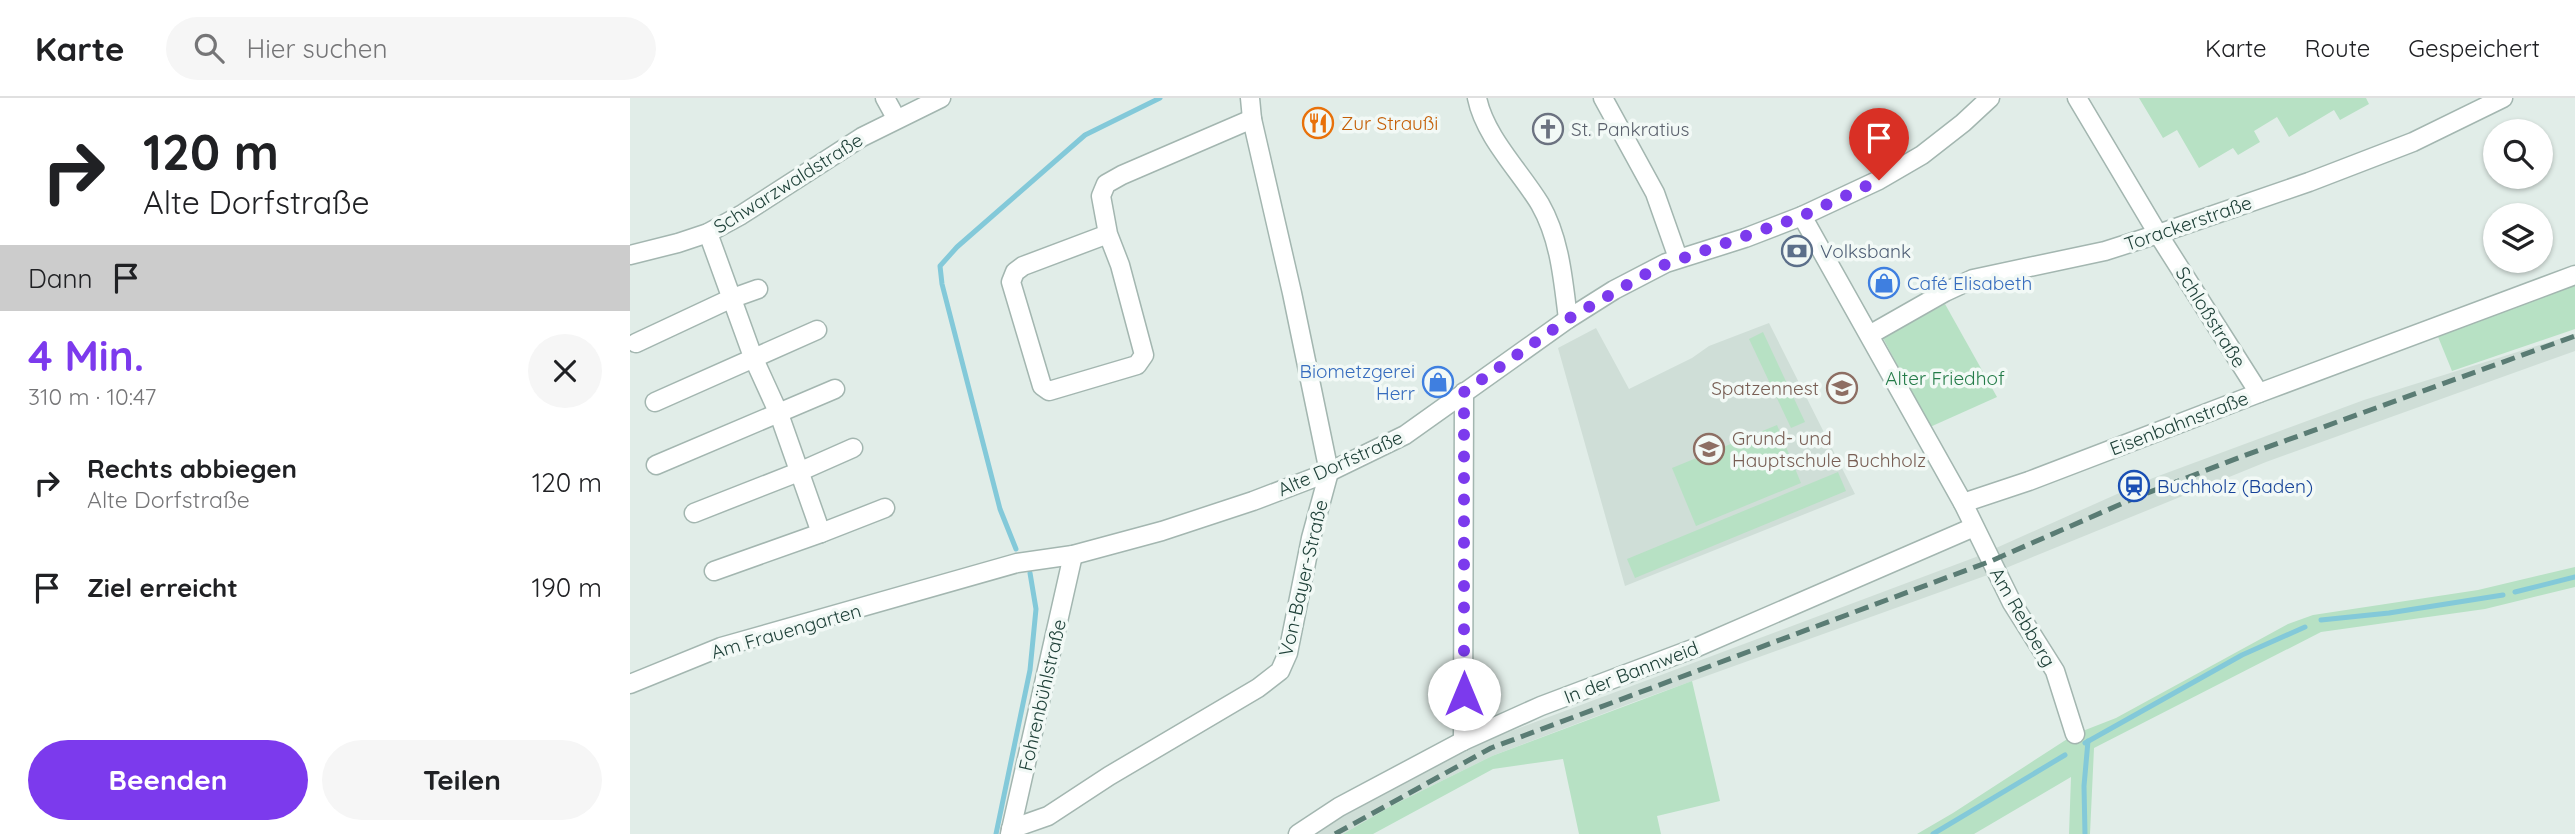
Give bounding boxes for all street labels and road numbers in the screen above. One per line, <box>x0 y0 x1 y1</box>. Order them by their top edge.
street label: Schwarzwaldstraße <box>709 127 867 239</box>
street label: Torackerstraße <box>2121 190 2255 256</box>
street label: Schloßstraße <box>2170 262 2252 372</box>
street label: Eisenbahnstraße <box>2106 386 2252 460</box>
street label: Alte Dorfstraße <box>1274 425 1406 501</box>
street label: Von-Bayer-Straße <box>1273 497 1333 659</box>
street label: Am Rebberg <box>1985 563 2061 671</box>
street label: Am Frauengarten <box>708 598 864 664</box>
street label: Fohrenbühlstraße <box>1013 617 1071 773</box>
street label: In der Bannweid <box>1560 635 1702 709</box>

